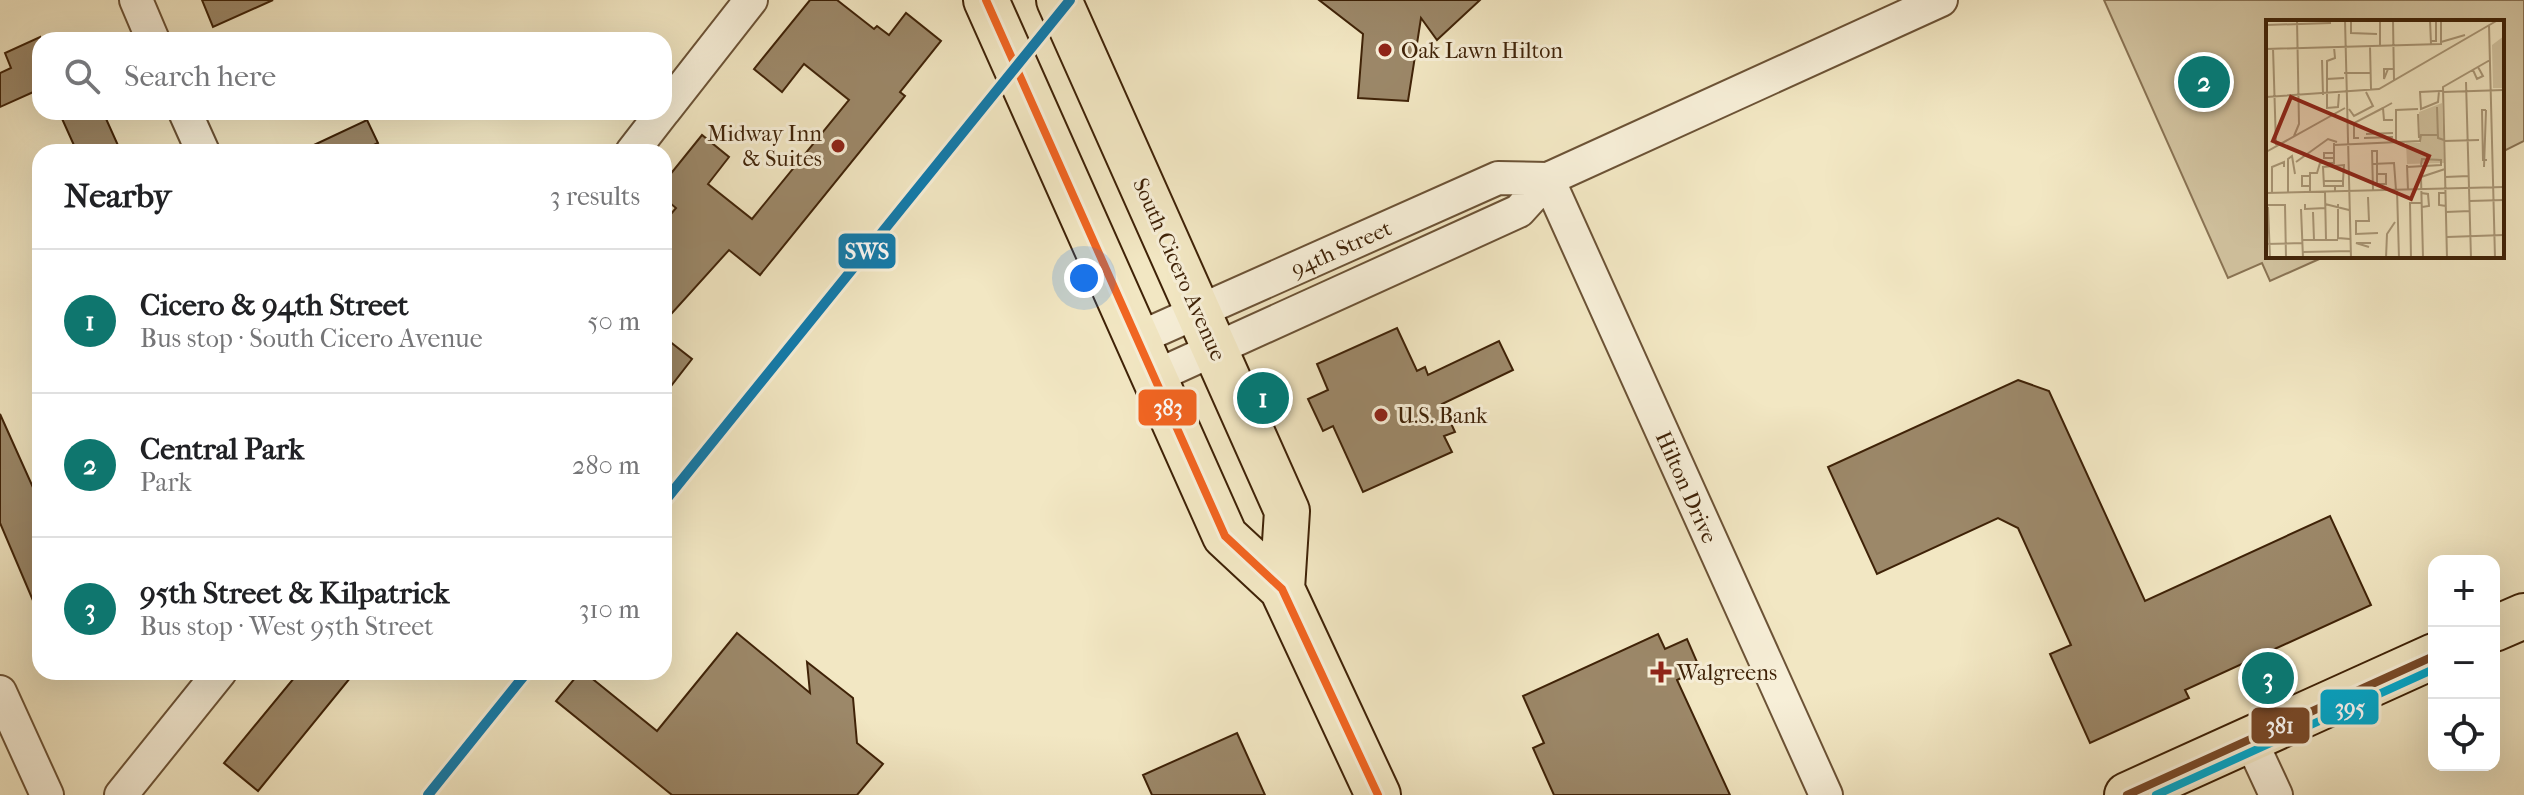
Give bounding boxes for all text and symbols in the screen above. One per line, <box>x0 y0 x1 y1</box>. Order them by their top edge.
inset map <box>2266 20 2504 258</box>
search box <box>32 32 672 120</box>
place label: Oak Lawn Hilton <box>1401 38 1563 64</box>
marker: Oak Lawn Hilton <box>1376 41 1394 59</box>
pin: 2 <box>2178 52 2230 112</box>
icon: search <box>60 54 104 98</box>
text: Search here <box>124 59 276 94</box>
place label: Midway Inn & Suites <box>707 121 822 172</box>
marker: Midway Inn & Suites <box>829 137 847 155</box>
street label: South Cicero Avenue <box>1127 174 1231 365</box>
text: Nearby <box>64 176 171 216</box>
text: 3 results <box>550 181 640 212</box>
street label: 94th Street <box>1287 215 1396 283</box>
line badge: SWS <box>837 232 897 270</box>
text: SWS <box>845 239 889 265</box>
your location <box>1064 258 1104 298</box>
text: Cicero & 94th Street <box>140 288 408 323</box>
text: 1 <box>85 306 95 337</box>
text: 50 m <box>587 306 640 337</box>
text: Bus stop · South Cicero Avenue <box>140 323 483 354</box>
pin: 1 <box>1237 368 1289 428</box>
line badge: 383 <box>1137 388 1198 427</box>
text: 383 <box>1153 395 1183 421</box>
place label: U.S. Bank <box>1397 403 1488 429</box>
marker: U.S. Bank <box>1372 406 1390 424</box>
street label: Hilton Drive <box>1650 427 1722 548</box>
text: Central Park <box>140 432 304 467</box>
text: 2 <box>83 450 97 481</box>
text: 280 m <box>572 450 640 481</box>
text: Park <box>140 467 192 498</box>
map controls <box>2428 555 2500 771</box>
button: + <box>2428 555 2500 627</box>
text: 95th Street & Kilpatrick <box>140 576 449 611</box>
text: 3 <box>85 594 95 625</box>
text: 310 m <box>579 594 640 625</box>
text: Bus stop · West 95th Street <box>140 611 433 642</box>
button: − <box>2428 627 2500 699</box>
pin: 3 <box>2242 648 2294 708</box>
place label: Walgreens <box>1676 660 1777 686</box>
marker: Walgreens <box>1652 663 1670 681</box>
line badge: 395 <box>2319 688 2380 726</box>
text: 395 <box>2335 695 2366 721</box>
button: locate <box>2428 699 2500 771</box>
line badge: 381 <box>2250 706 2311 745</box>
text: 381 <box>2266 713 2294 739</box>

